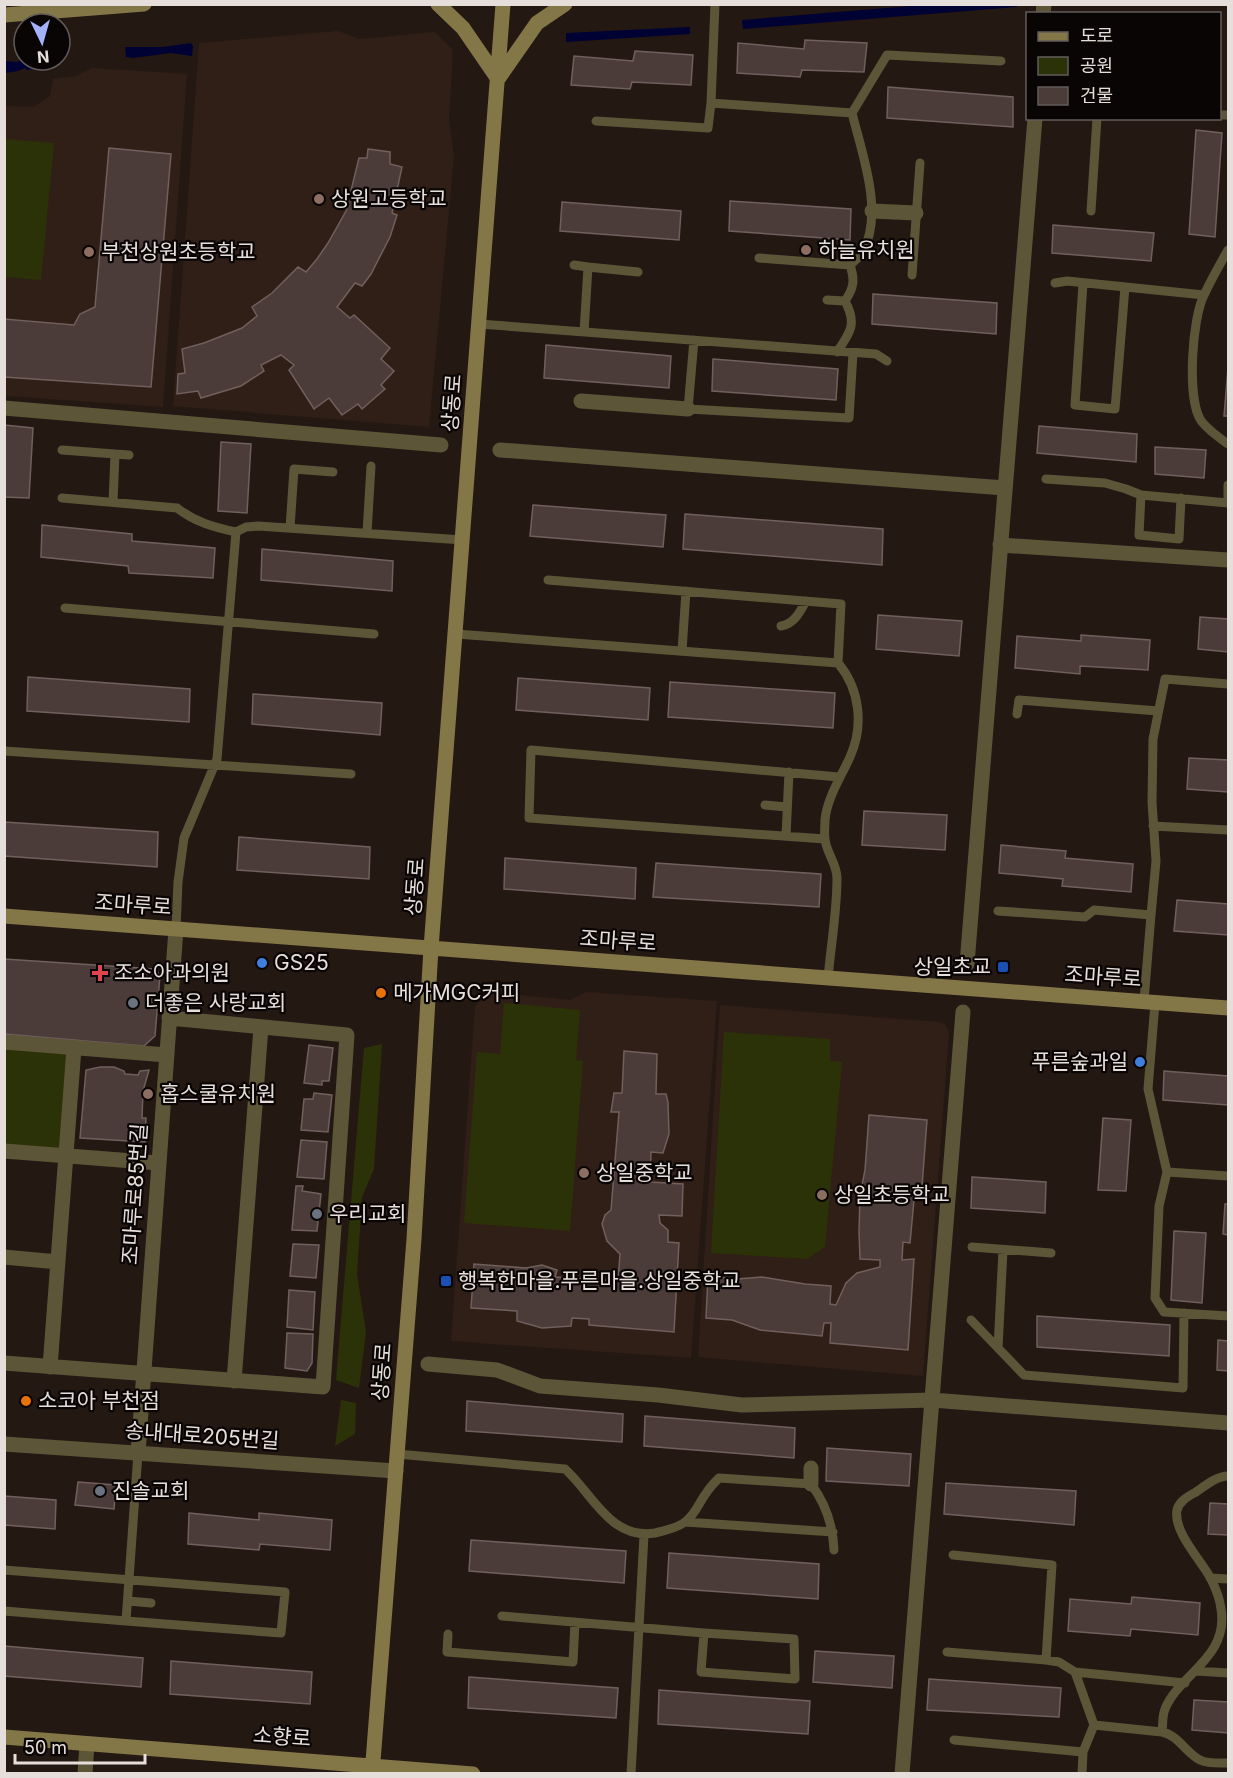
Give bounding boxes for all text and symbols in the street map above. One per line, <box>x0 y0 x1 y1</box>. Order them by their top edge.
north arrow <box>12 12 72 72</box>
legend <box>1026 12 1221 120</box>
text: 도로 <box>1080 25 1113 46</box>
text: N <box>36 46 50 67</box>
text: 공원 <box>1080 55 1113 76</box>
text: 건물 <box>1080 85 1113 106</box>
place label: 상원고등학교 <box>331 186 447 211</box>
marker: 상원고등학교 <box>312 192 326 206</box>
place label: 하늘유치원 <box>818 237 915 262</box>
place label: 부천상원초등학교 <box>101 239 256 264</box>
marker: 하늘유치원 <box>799 243 813 257</box>
marker: 부천상원초등학교 <box>82 245 96 259</box>
street label: 상동로 <box>437 373 466 433</box>
street label: 상동로 <box>400 857 429 917</box>
street label: 조마루로 <box>94 889 172 920</box>
street label: 조마루로 <box>579 925 657 956</box>
place label: GS25 <box>274 950 329 975</box>
place label: 상일초교 <box>914 954 991 979</box>
marker: GS25 <box>255 956 269 970</box>
place label: 조소아과의원 <box>114 960 230 985</box>
marker: 상일초교 <box>996 960 1010 974</box>
street label: 조마루로 <box>1064 961 1142 992</box>
marker: 조소아과의원 <box>91 964 109 982</box>
place label: 메가MGC커피 <box>393 980 520 1005</box>
marker: 메가MGC커피 <box>374 986 388 1000</box>
place label: 더좋은 사랑교회 <box>145 990 286 1015</box>
marker: 더좋은 사랑교회 <box>126 996 140 1010</box>
place label: 푸른숲과일 <box>1031 1049 1128 1074</box>
marker: 푸른숲과일 <box>1133 1055 1147 1069</box>
place label: 홉스쿨유치원 <box>160 1081 276 1106</box>
marker: 홉스쿨유치원 <box>141 1087 155 1101</box>
street label: 조마루로85번길 <box>117 1122 152 1266</box>
place label: 상일중학교 <box>596 1160 693 1185</box>
marker: 상일중학교 <box>577 1166 591 1180</box>
place label: 상일초등학교 <box>834 1182 950 1207</box>
marker: 상일초등학교 <box>815 1188 829 1202</box>
place label: 우리교회 <box>329 1201 406 1226</box>
marker: 우리교회 <box>310 1207 324 1221</box>
place label: 행복한마을.푸른마을.상일중학교 <box>458 1268 741 1293</box>
marker: 행복한마을.푸른마을.상일중학교 <box>439 1274 453 1288</box>
street label: 상동로 <box>367 1342 396 1402</box>
place label: 소코아 부천점 <box>38 1388 160 1413</box>
marker: 소코아 부천점 <box>19 1394 33 1408</box>
street label: 송내대로205번길 <box>124 1418 280 1453</box>
place label: 진솔교회 <box>112 1478 189 1503</box>
marker: 진솔교회 <box>93 1484 107 1498</box>
street label: 소향로 <box>252 1722 312 1751</box>
scale bar <box>15 1727 146 1765</box>
text: 50 m <box>24 1737 67 1758</box>

